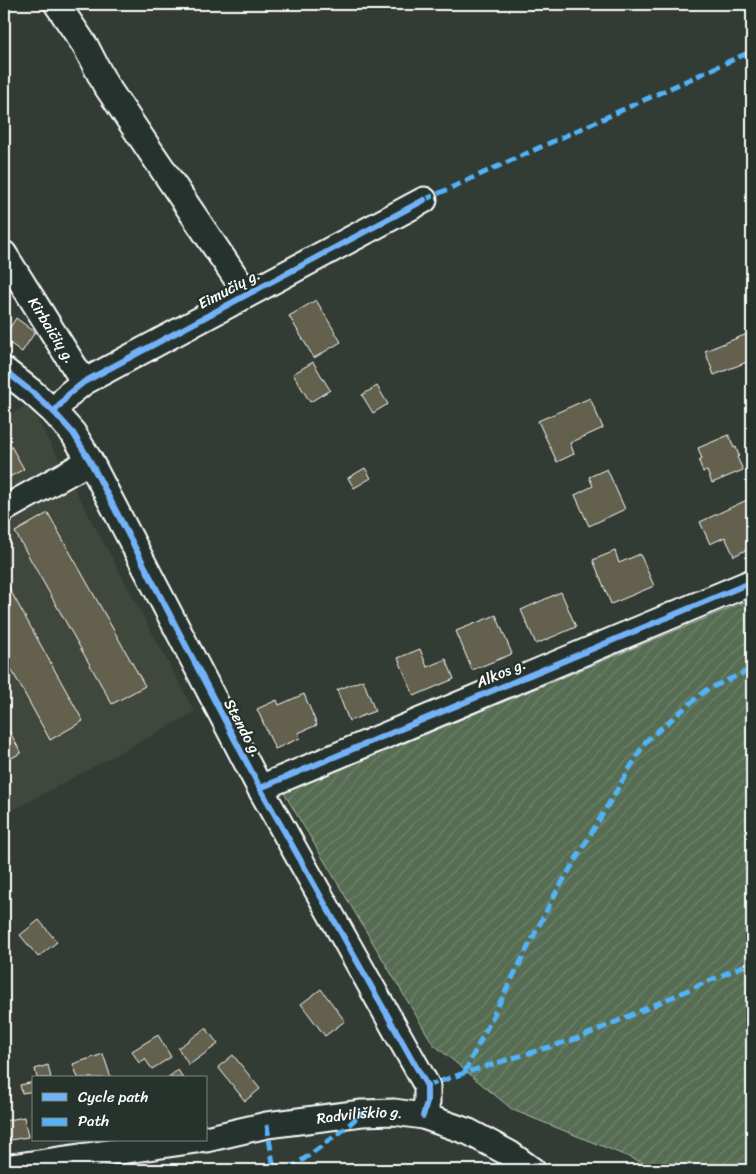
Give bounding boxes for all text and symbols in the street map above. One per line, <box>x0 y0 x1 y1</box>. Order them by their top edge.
street label: Eimučių g. <box>193 262 265 316</box>
street label: Kirbaičių g. <box>21 292 83 369</box>
street label: Alkos g. <box>471 651 530 695</box>
street label: Stendo g. <box>217 694 269 762</box>
legend <box>32 1076 208 1142</box>
text: Cycle path <box>78 1084 149 1110</box>
street label: Radviliškio g. <box>315 1099 405 1132</box>
text: Path <box>78 1108 109 1134</box>

